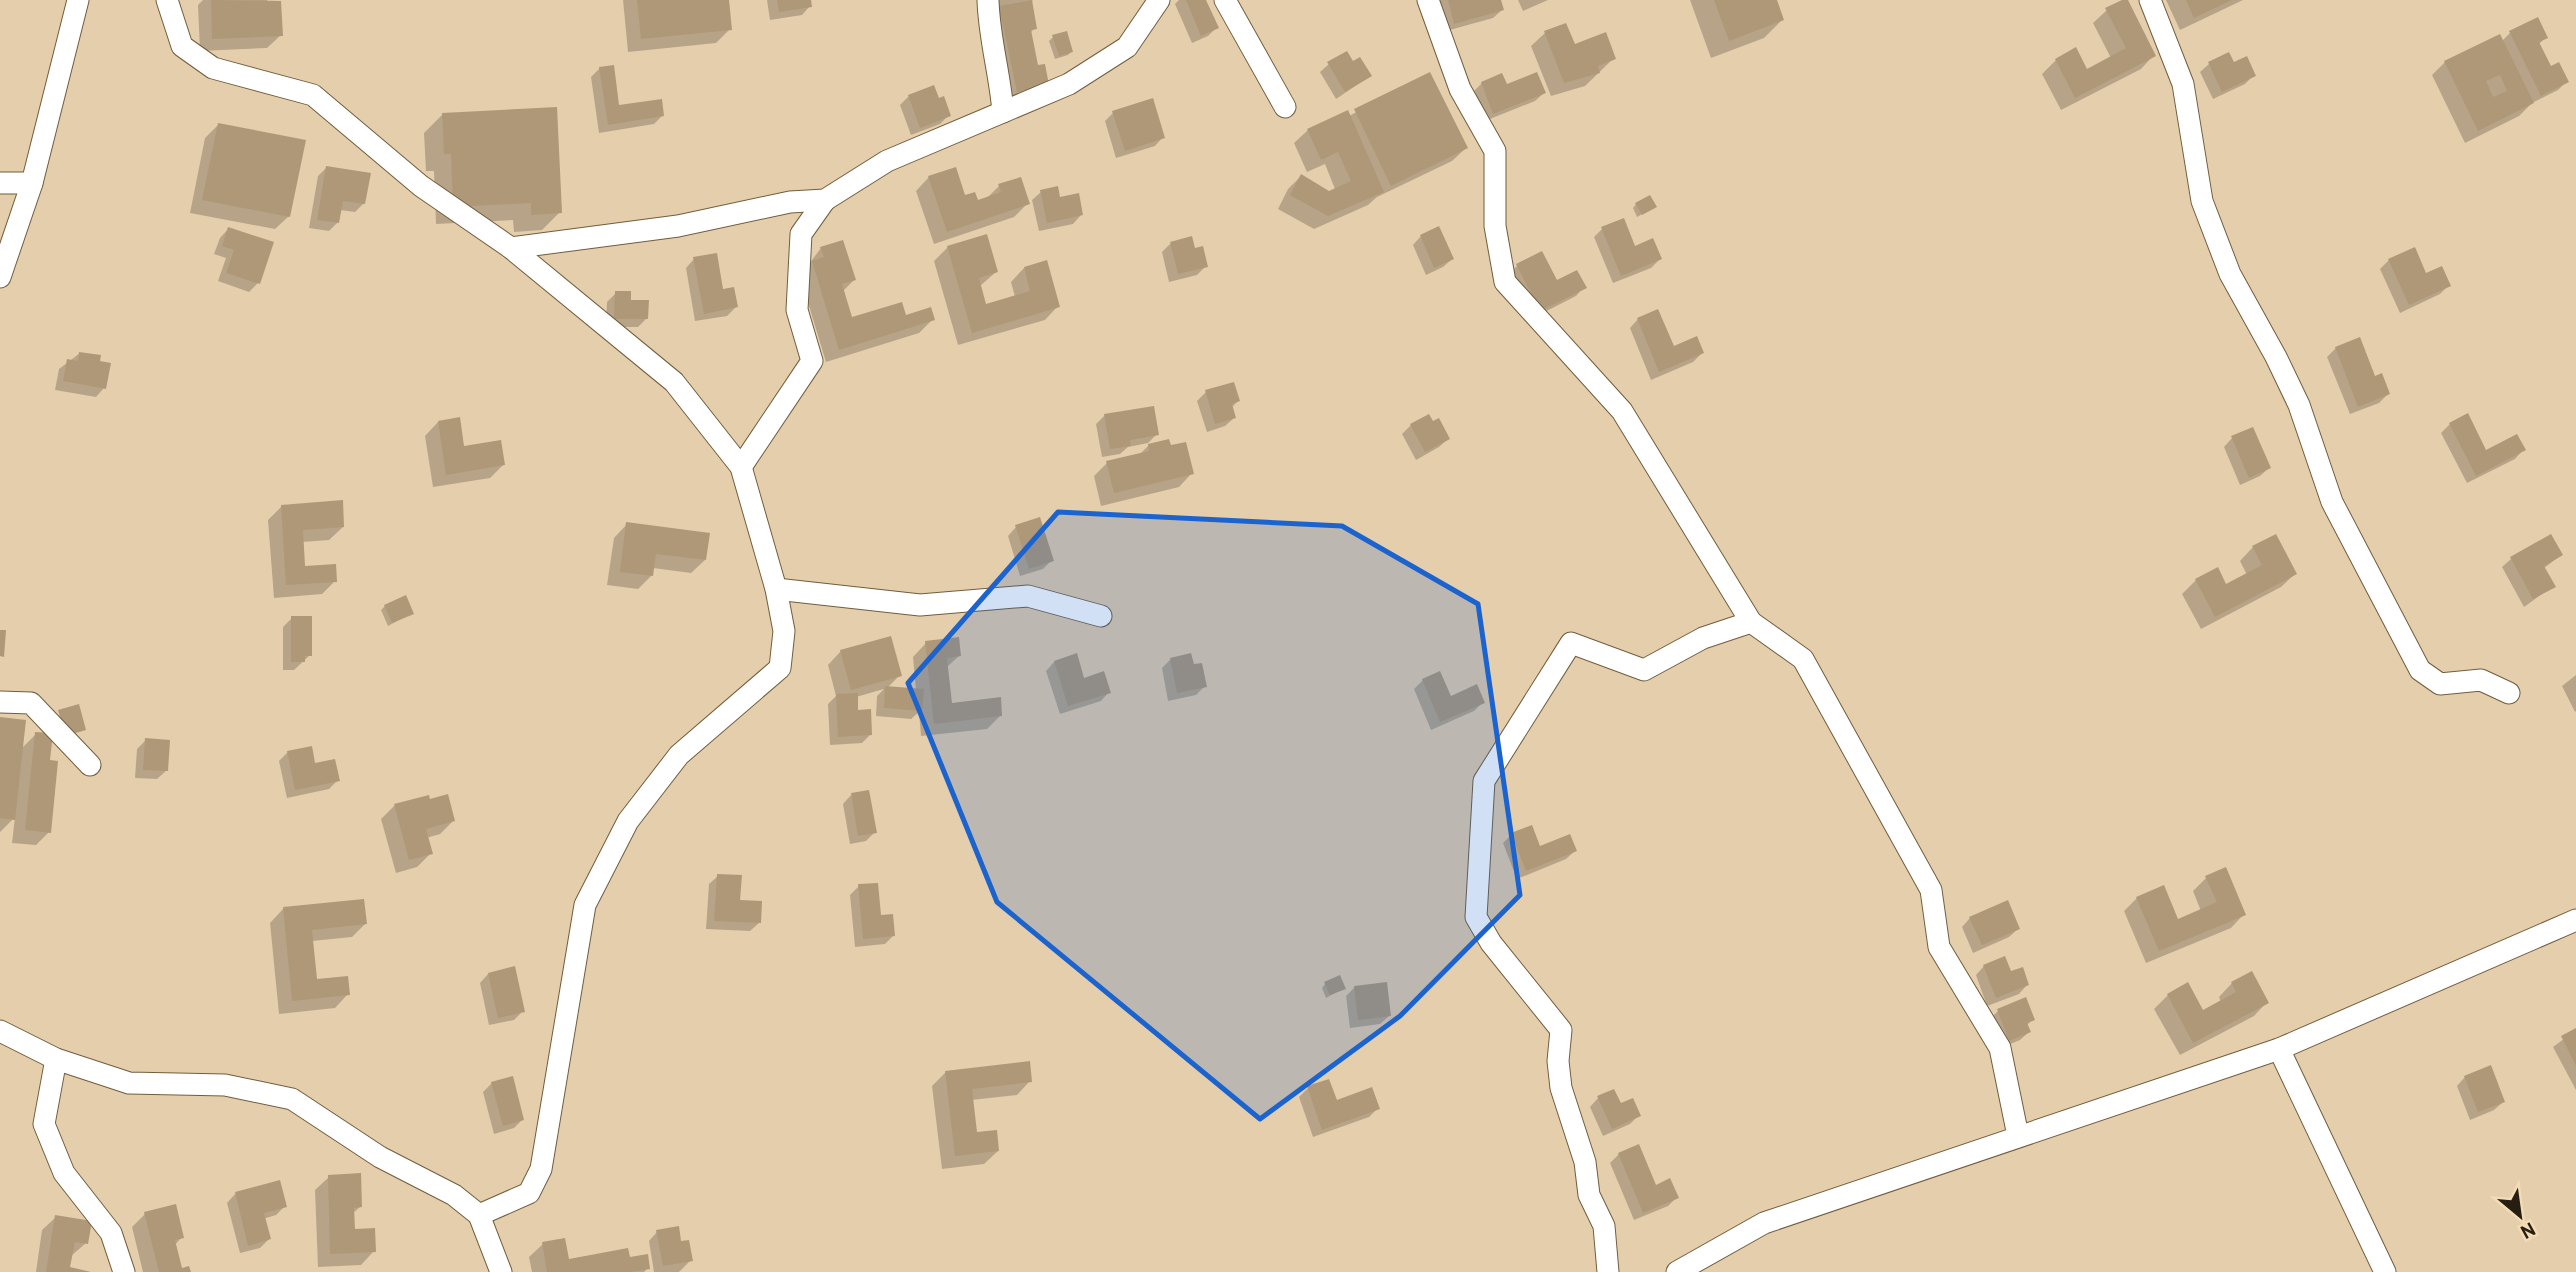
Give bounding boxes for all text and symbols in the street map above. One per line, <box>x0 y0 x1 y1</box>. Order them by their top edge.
north arrow <box>2485 1181 2555 1251</box>
text: N <box>2515 1215 2539 1243</box>

